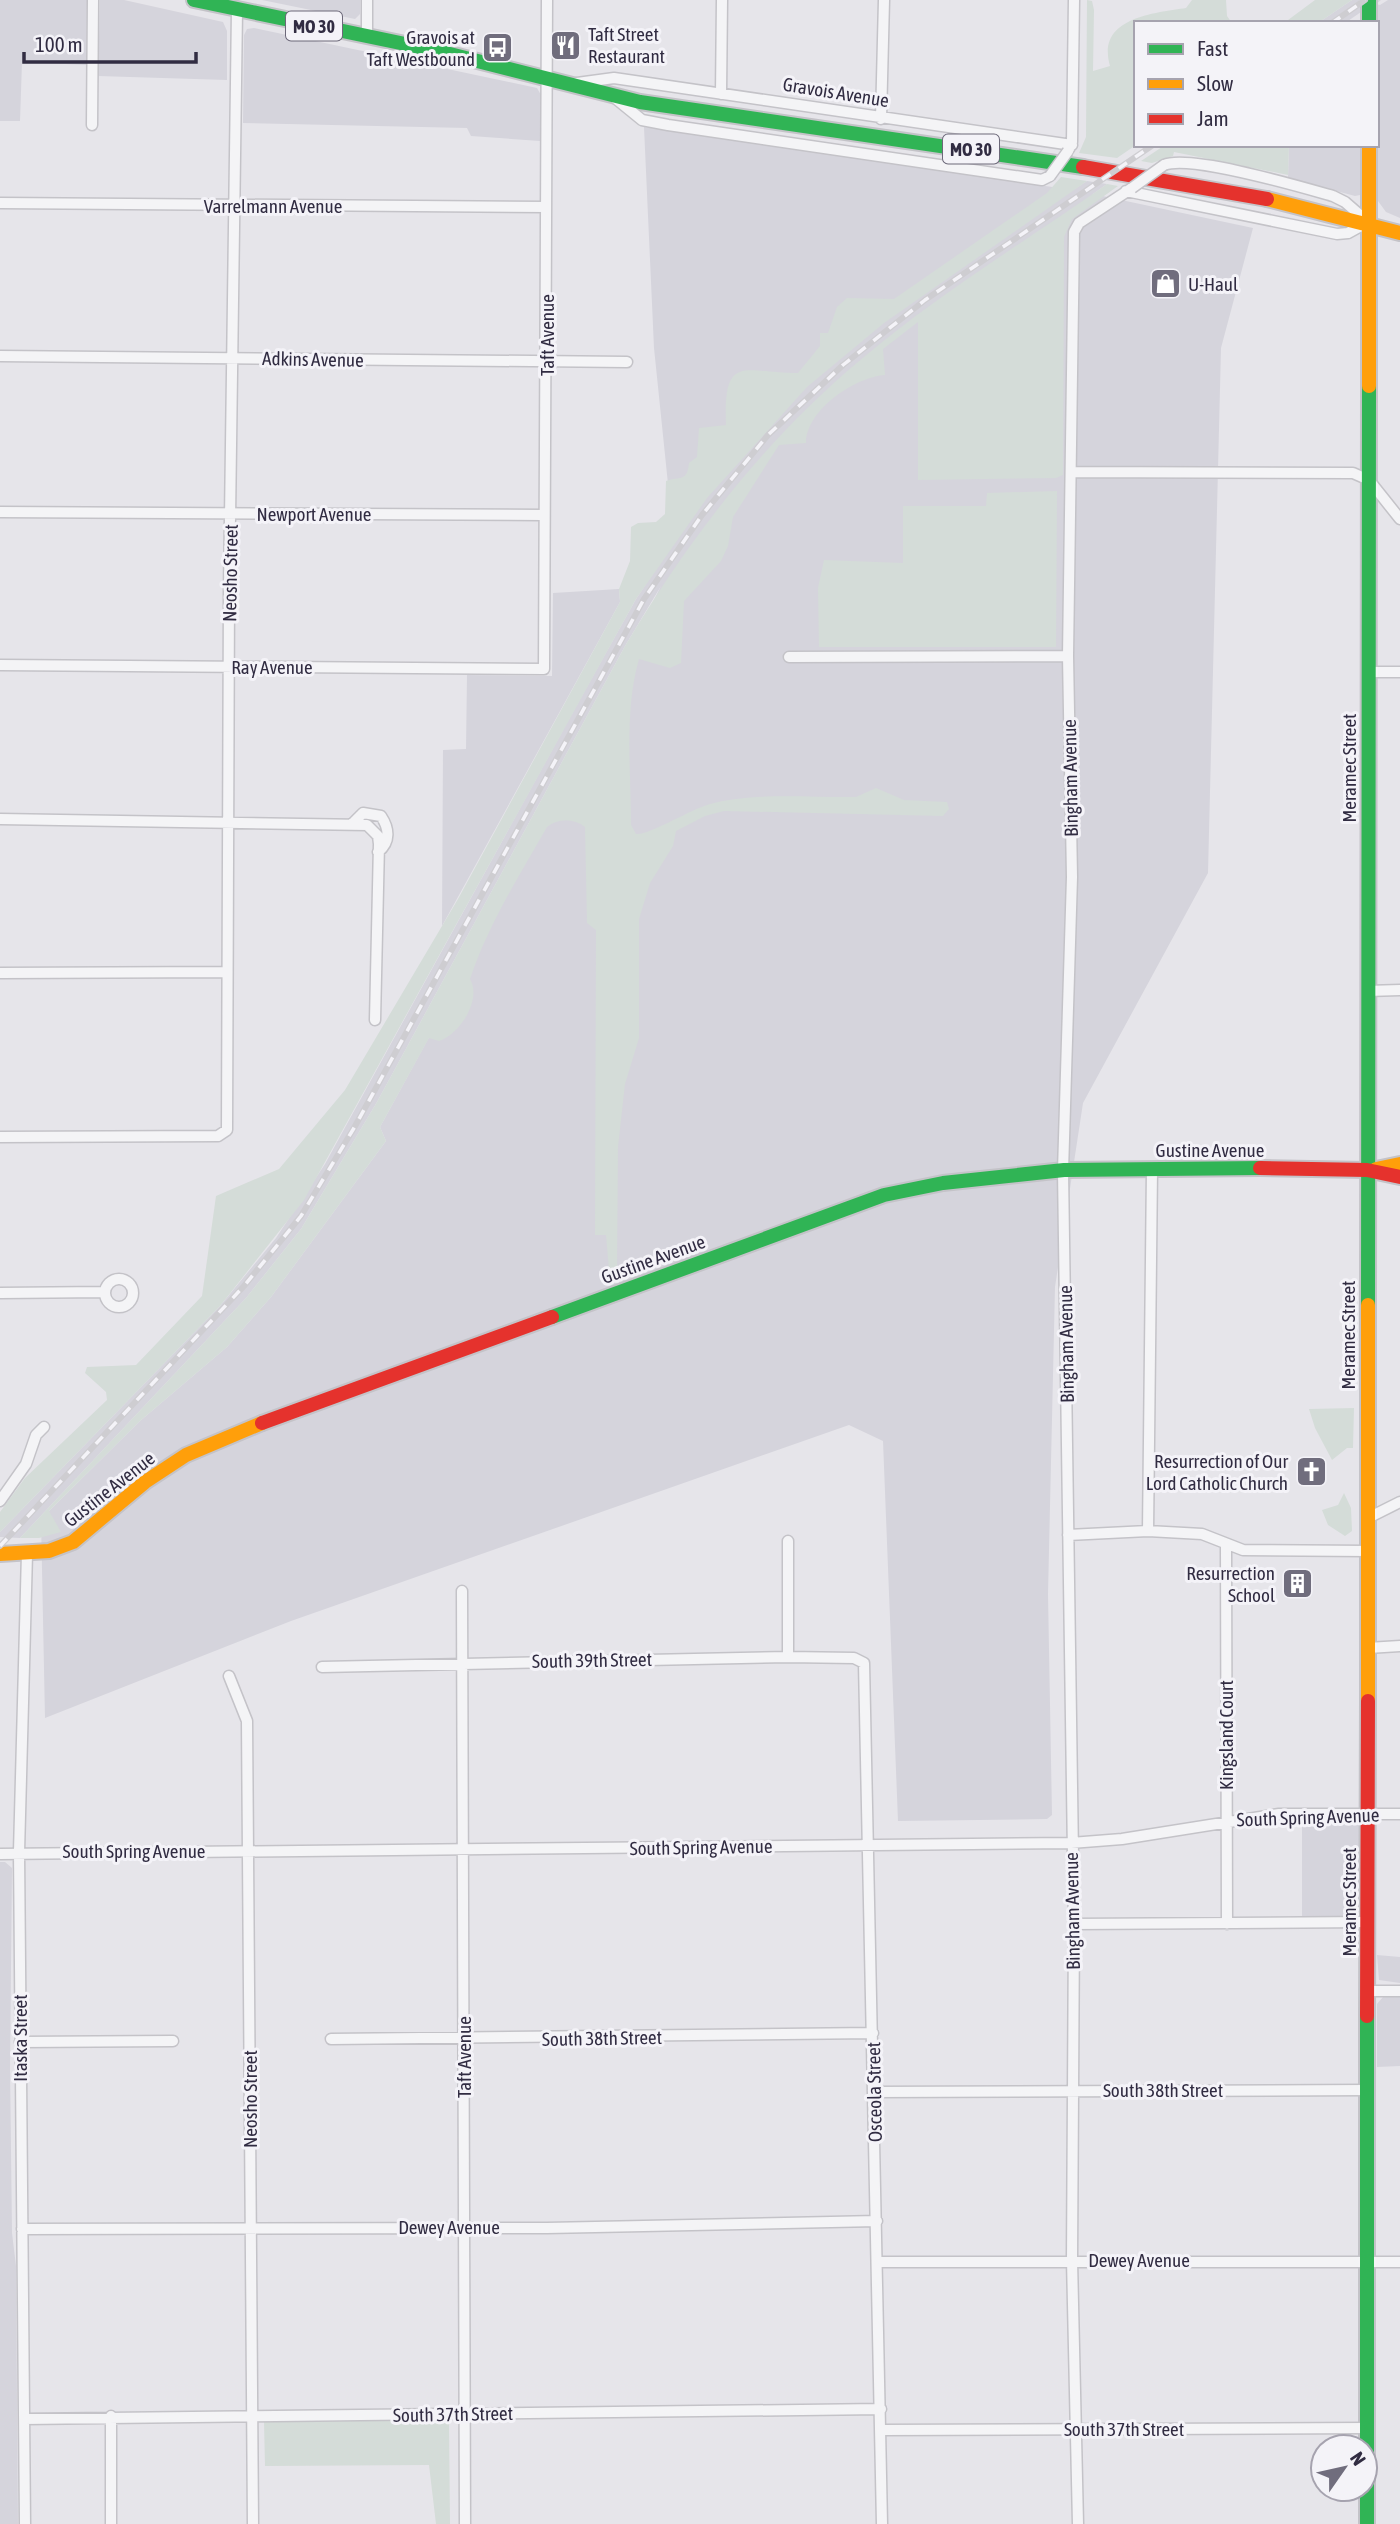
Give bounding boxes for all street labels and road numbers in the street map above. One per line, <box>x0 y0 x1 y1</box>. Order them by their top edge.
road number: MO 30 <box>286 12 342 41</box>
street label: Gravois Avenue <box>781 73 891 111</box>
road number: MO 30 <box>943 134 999 164</box>
street label: Varrelmann Avenue <box>204 195 342 217</box>
street label: Taft Avenue <box>536 294 558 376</box>
street label: Adkins Avenue <box>262 347 364 371</box>
street label: Newport Avenue <box>256 503 372 525</box>
street label: Neosho Street <box>218 524 242 622</box>
street label: Ray Avenue <box>231 656 313 678</box>
street label: Meramec Street <box>1338 714 1360 822</box>
street label: Bingham Avenue <box>1058 719 1082 837</box>
street label: Gustine Avenue <box>1156 1139 1264 1161</box>
street label: Gustine Avenue <box>598 1230 708 1288</box>
street label: Meramec Street <box>1337 1281 1359 1389</box>
street label: Bingham Avenue <box>1054 1285 1078 1403</box>
street label: Gustine Avenue <box>59 1447 159 1531</box>
street label: South 39th Street <box>532 1648 652 1672</box>
street label: Kingsland Court <box>1215 1680 1237 1790</box>
street label: South Spring Avenue <box>1236 1804 1380 1830</box>
street label: South Spring Avenue <box>629 1835 773 1859</box>
street label: South Spring Avenue <box>63 1840 205 1862</box>
street label: Meramec Street <box>1338 1848 1360 1956</box>
street label: Bingham Avenue <box>1060 1852 1084 1970</box>
street label: Itaska Street <box>9 1994 31 2082</box>
street label: Taft Avenue <box>453 2016 475 2098</box>
street label: South 38th Street <box>542 2026 662 2050</box>
street label: Osceola Street <box>862 2042 886 2142</box>
street label: Neosho Street <box>239 2050 261 2148</box>
street label: South 38th Street <box>1103 2079 1223 2101</box>
street label: Dewey Avenue <box>398 2216 500 2238</box>
street label: Dewey Avenue <box>1088 2249 1190 2271</box>
street label: South 37th Street <box>393 2402 513 2426</box>
street label: South 37th Street <box>1064 2418 1184 2440</box>

